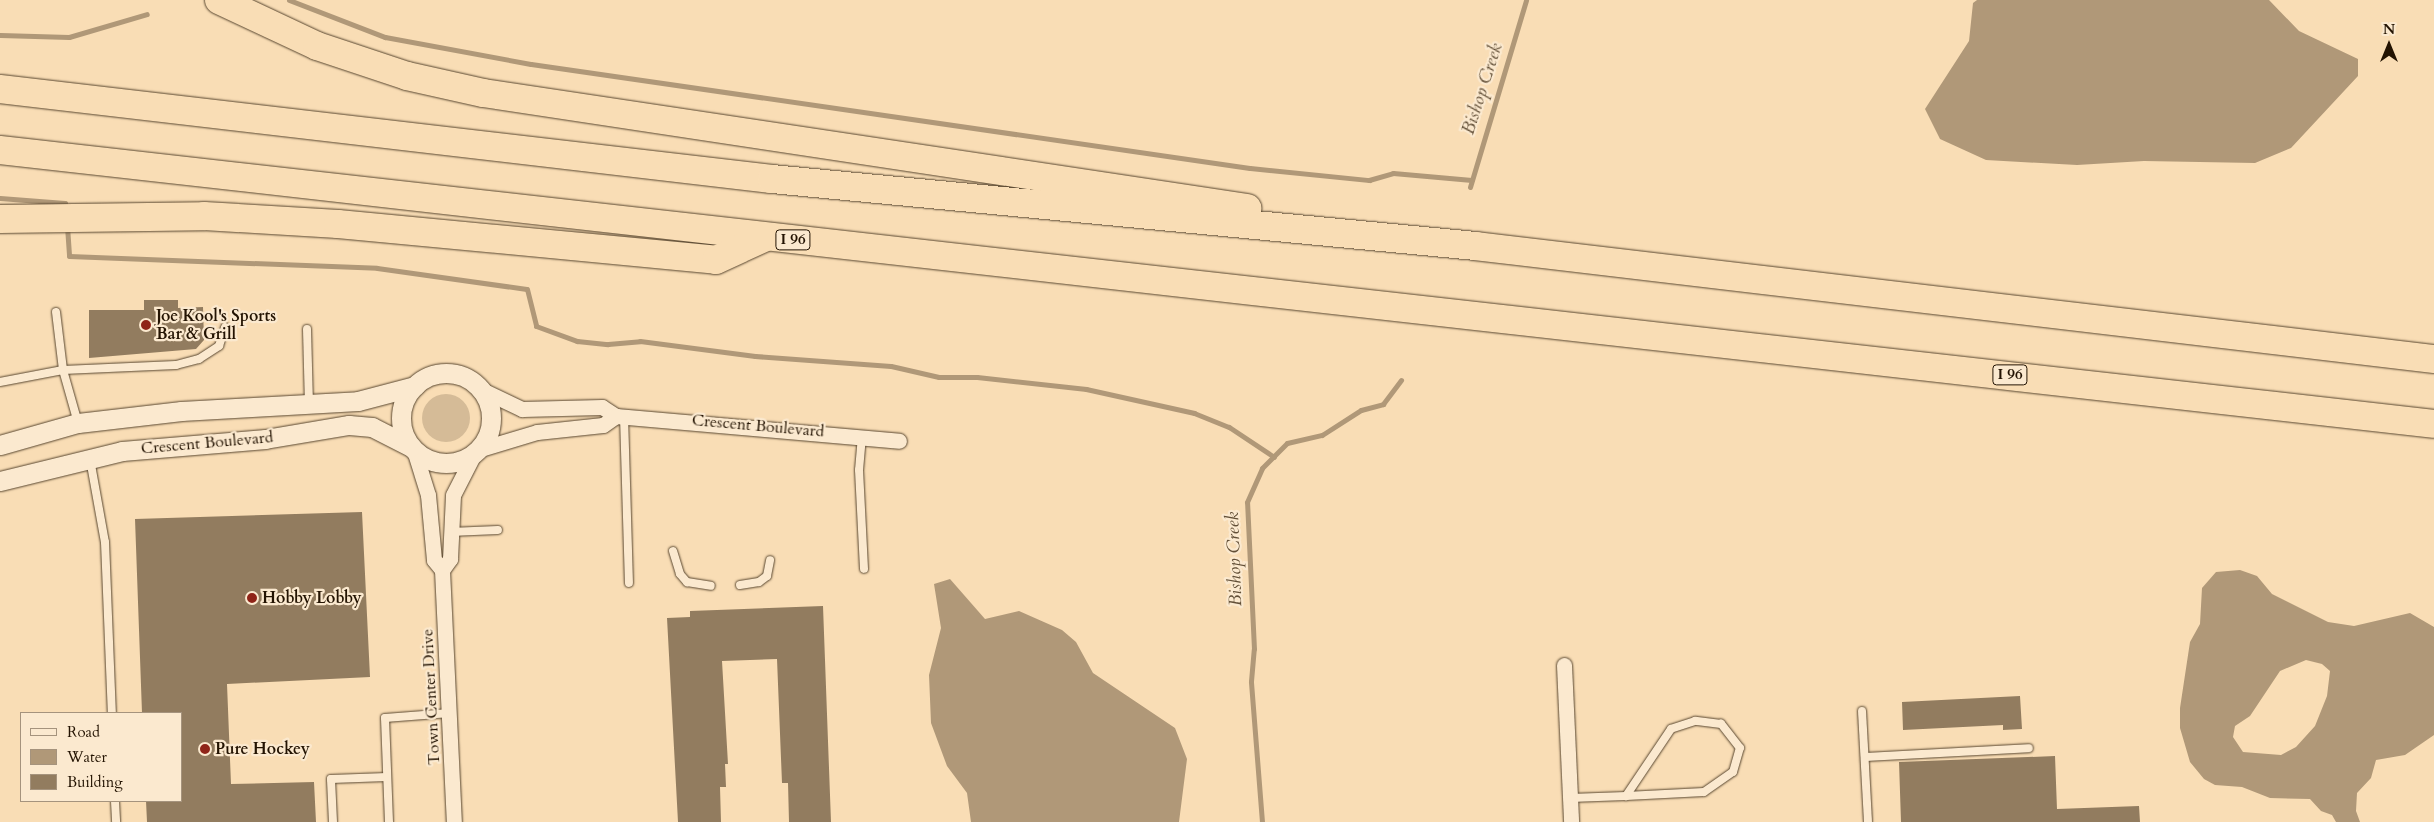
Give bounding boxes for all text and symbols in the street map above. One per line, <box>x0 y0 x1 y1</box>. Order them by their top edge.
north arrow <box>2364 20 2414 70</box>
text: N <box>2383 20 2395 39</box>
water label: Bishop Creek <box>1458 41 1508 137</box>
road number: I 96 <box>774 228 812 252</box>
place label: Joe Kool's Sports Bar & Grill <box>156 306 276 344</box>
marker: Joe Kool's Sports Bar & Grill <box>140 319 152 331</box>
road number: I 96 <box>1991 362 2029 388</box>
street label: Crescent Boulevard <box>691 411 825 441</box>
street label: Crescent Boulevard <box>140 428 274 458</box>
water label: Bishop Creek <box>1223 511 1247 607</box>
place label: Hobby Lobby <box>262 588 362 608</box>
marker: Hobby Lobby <box>246 592 258 604</box>
street label: Town Center Drive <box>418 628 444 766</box>
legend <box>20 712 182 802</box>
text: Road <box>67 722 100 742</box>
place label: Pure Hockey <box>215 739 310 759</box>
marker: Pure Hockey <box>199 743 211 755</box>
text: Water <box>67 747 107 767</box>
text: Building <box>67 772 123 792</box>

